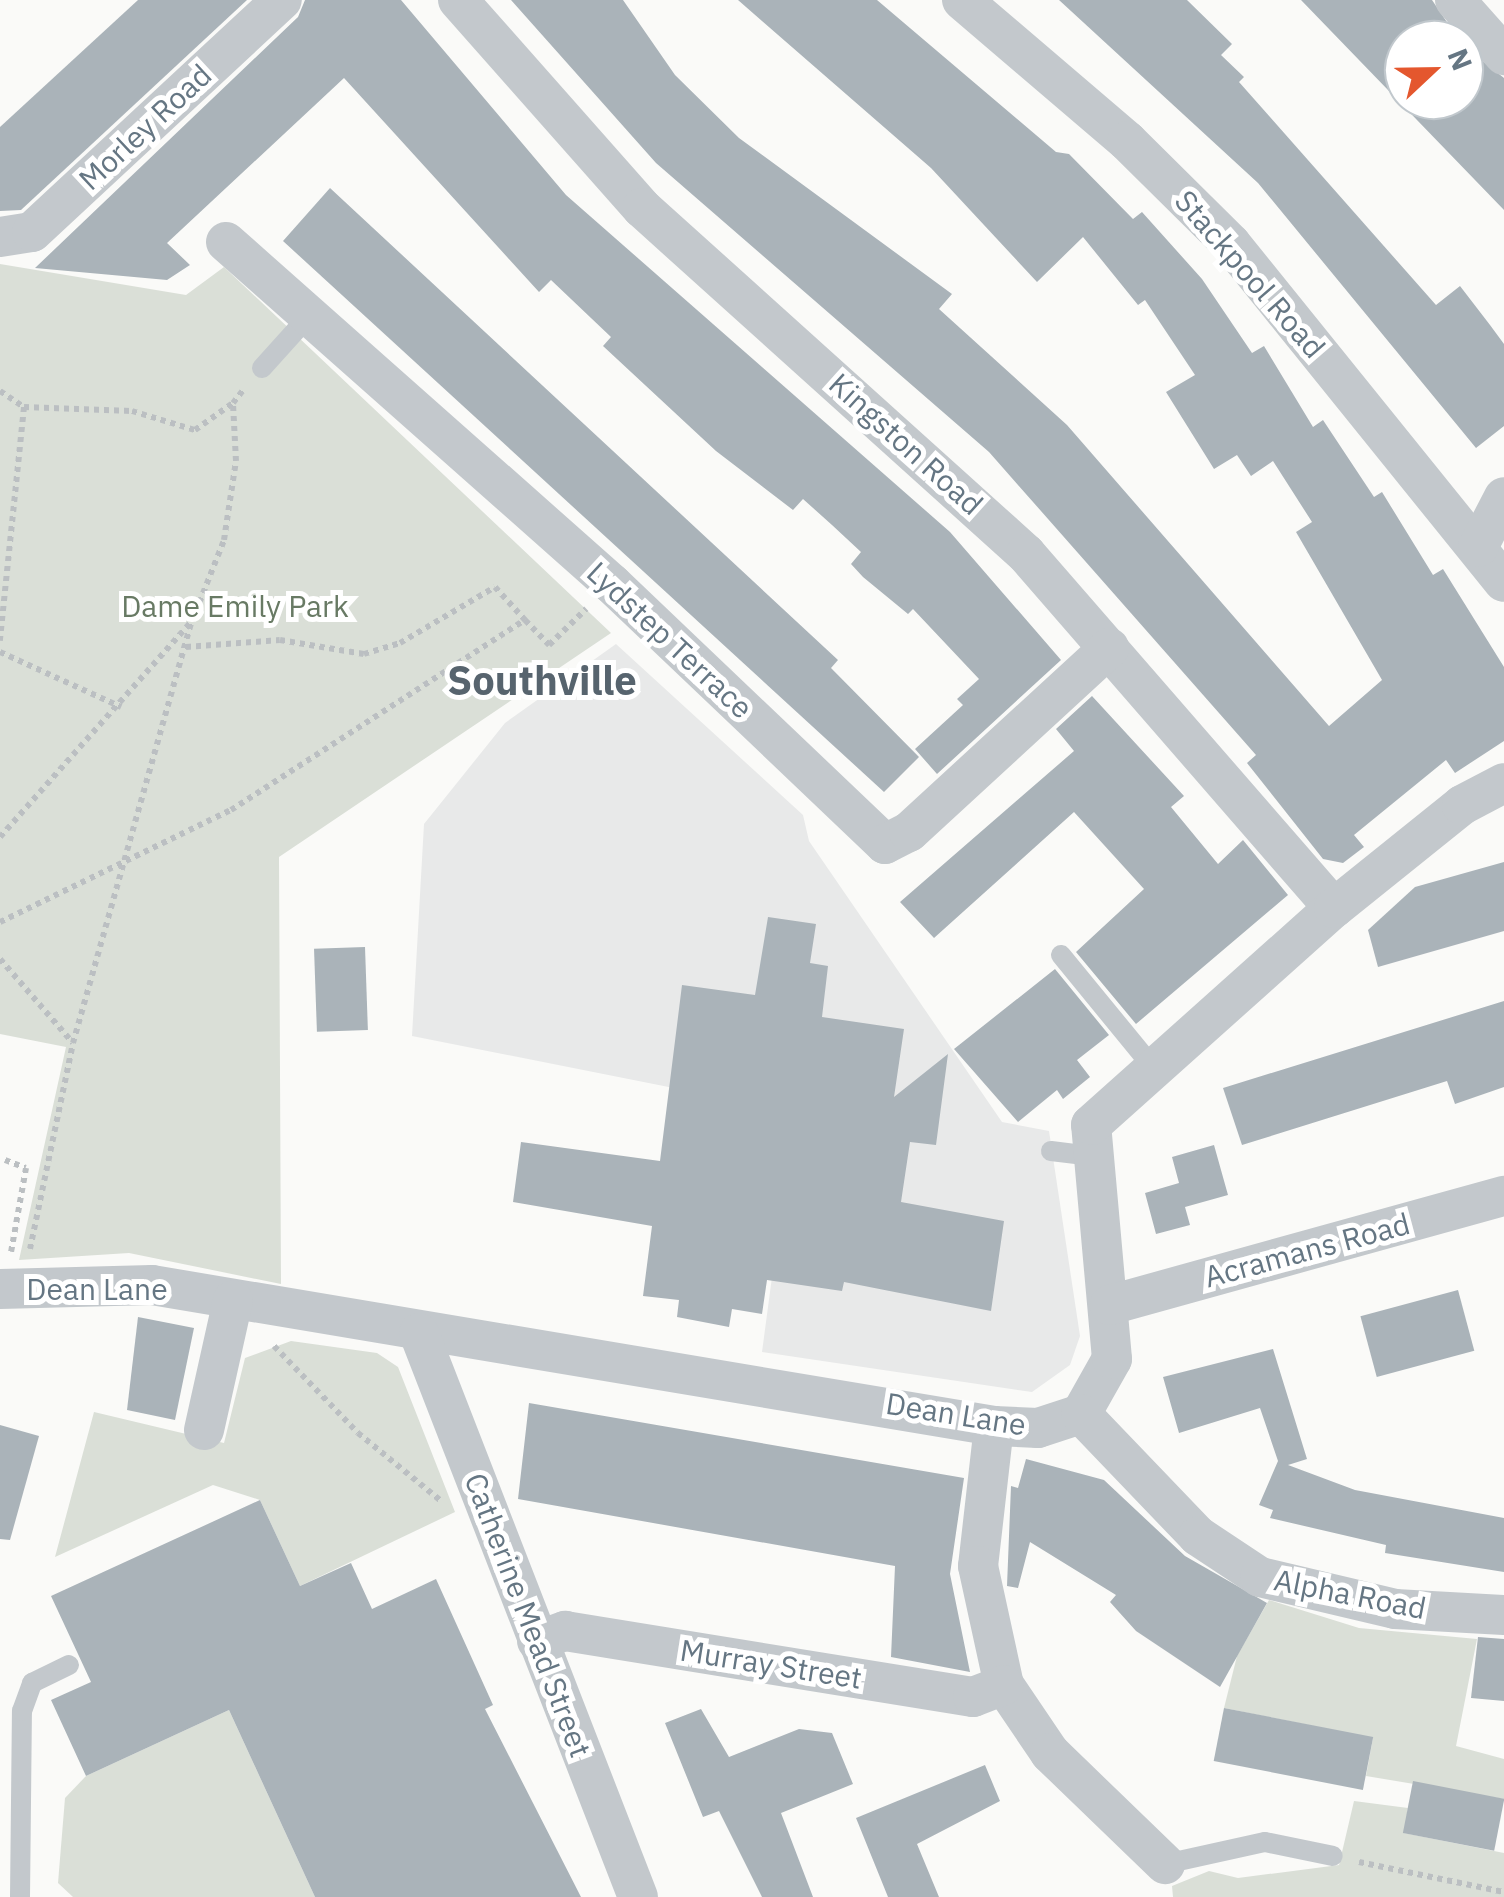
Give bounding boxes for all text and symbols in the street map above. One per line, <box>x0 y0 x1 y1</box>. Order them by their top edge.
north arrow <box>1384 20 1484 120</box>
text: N <box>1439 43 1481 76</box>
street label: Morley Road <box>71 57 219 197</box>
street label: Stackpool Road <box>1167 183 1333 365</box>
street label: Kingston Road <box>822 366 990 522</box>
street label: Lydstep Terrace <box>580 554 760 726</box>
park label: Dame Emily Park <box>121 588 349 624</box>
district label: Southville <box>447 656 637 704</box>
street label: Acramans Road <box>1200 1205 1414 1295</box>
street label: Dean Lane <box>26 1271 168 1307</box>
street label: Dean Lane <box>883 1385 1029 1443</box>
street label: Catherine Mead Street <box>457 1468 599 1762</box>
street label: Alpha Road <box>1271 1562 1429 1626</box>
street label: Murray Street <box>678 1632 864 1696</box>

